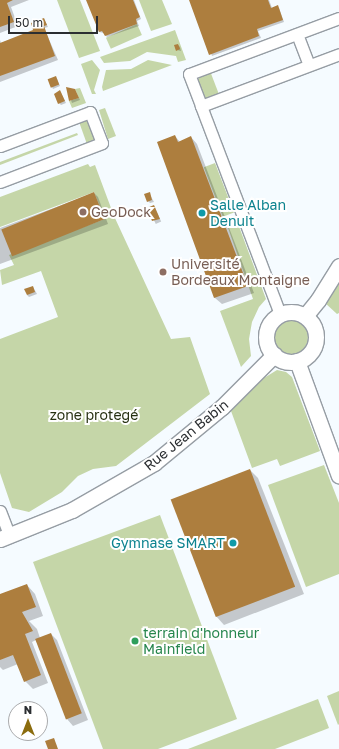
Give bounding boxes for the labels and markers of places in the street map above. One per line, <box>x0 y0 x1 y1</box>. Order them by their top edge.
place label: Salle Alban Denuit <box>210 197 286 230</box>
place label: GeoDock <box>91 204 151 220</box>
marker: GeoDock <box>78 207 88 217</box>
marker: Salle Alban Denuit <box>197 208 207 218</box>
place label: Université Bordeaux Montaigne <box>171 256 310 288</box>
marker: Université Bordeaux Montaigne <box>158 267 168 277</box>
place label: Gymnase SMART <box>111 535 225 551</box>
marker: Gymnase SMART <box>228 538 238 548</box>
place label: terrain d'honneur Mainfield <box>143 625 259 658</box>
marker: terrain d'honneur Mainfield <box>130 636 140 646</box>

